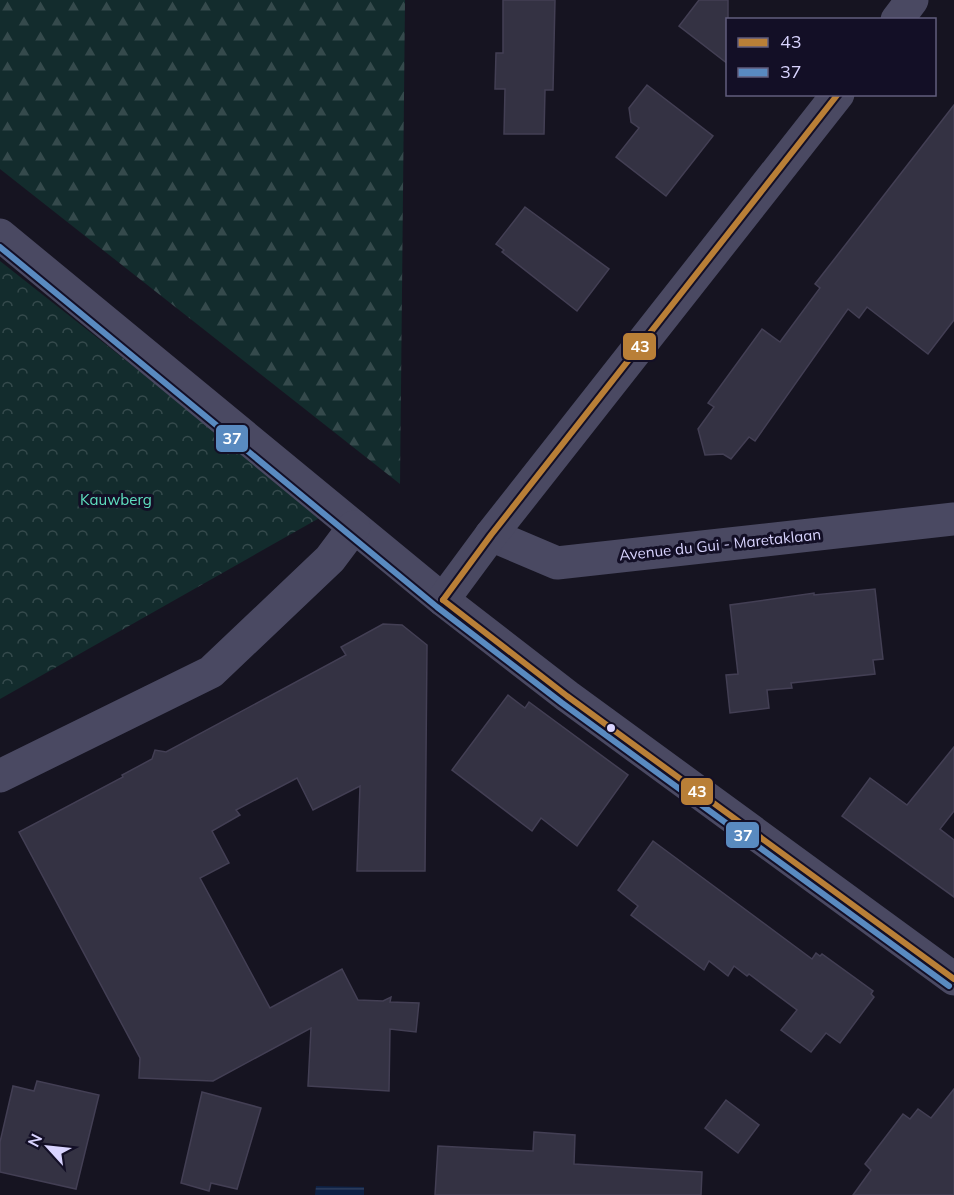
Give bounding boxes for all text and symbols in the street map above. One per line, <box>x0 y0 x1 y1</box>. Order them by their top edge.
legend <box>726 18 936 96</box>
text: 43 <box>780 30 802 53</box>
text: 37 <box>780 60 802 83</box>
line badge: 43 <box>622 332 657 361</box>
text: 43 <box>630 336 650 356</box>
line badge: 37 <box>215 424 249 453</box>
text: 37 <box>222 428 242 448</box>
park label: Kauwberg <box>80 490 152 509</box>
street label: Avenue du Gui - Maretaklaan <box>618 524 822 565</box>
unlabelled marker <box>605 722 617 734</box>
line badge: 43 <box>680 777 714 806</box>
text: 43 <box>687 781 707 801</box>
line badge: 37 <box>725 821 760 849</box>
text: 37 <box>733 825 753 845</box>
north arrow <box>18 1117 78 1177</box>
text: N <box>23 1130 46 1150</box>

